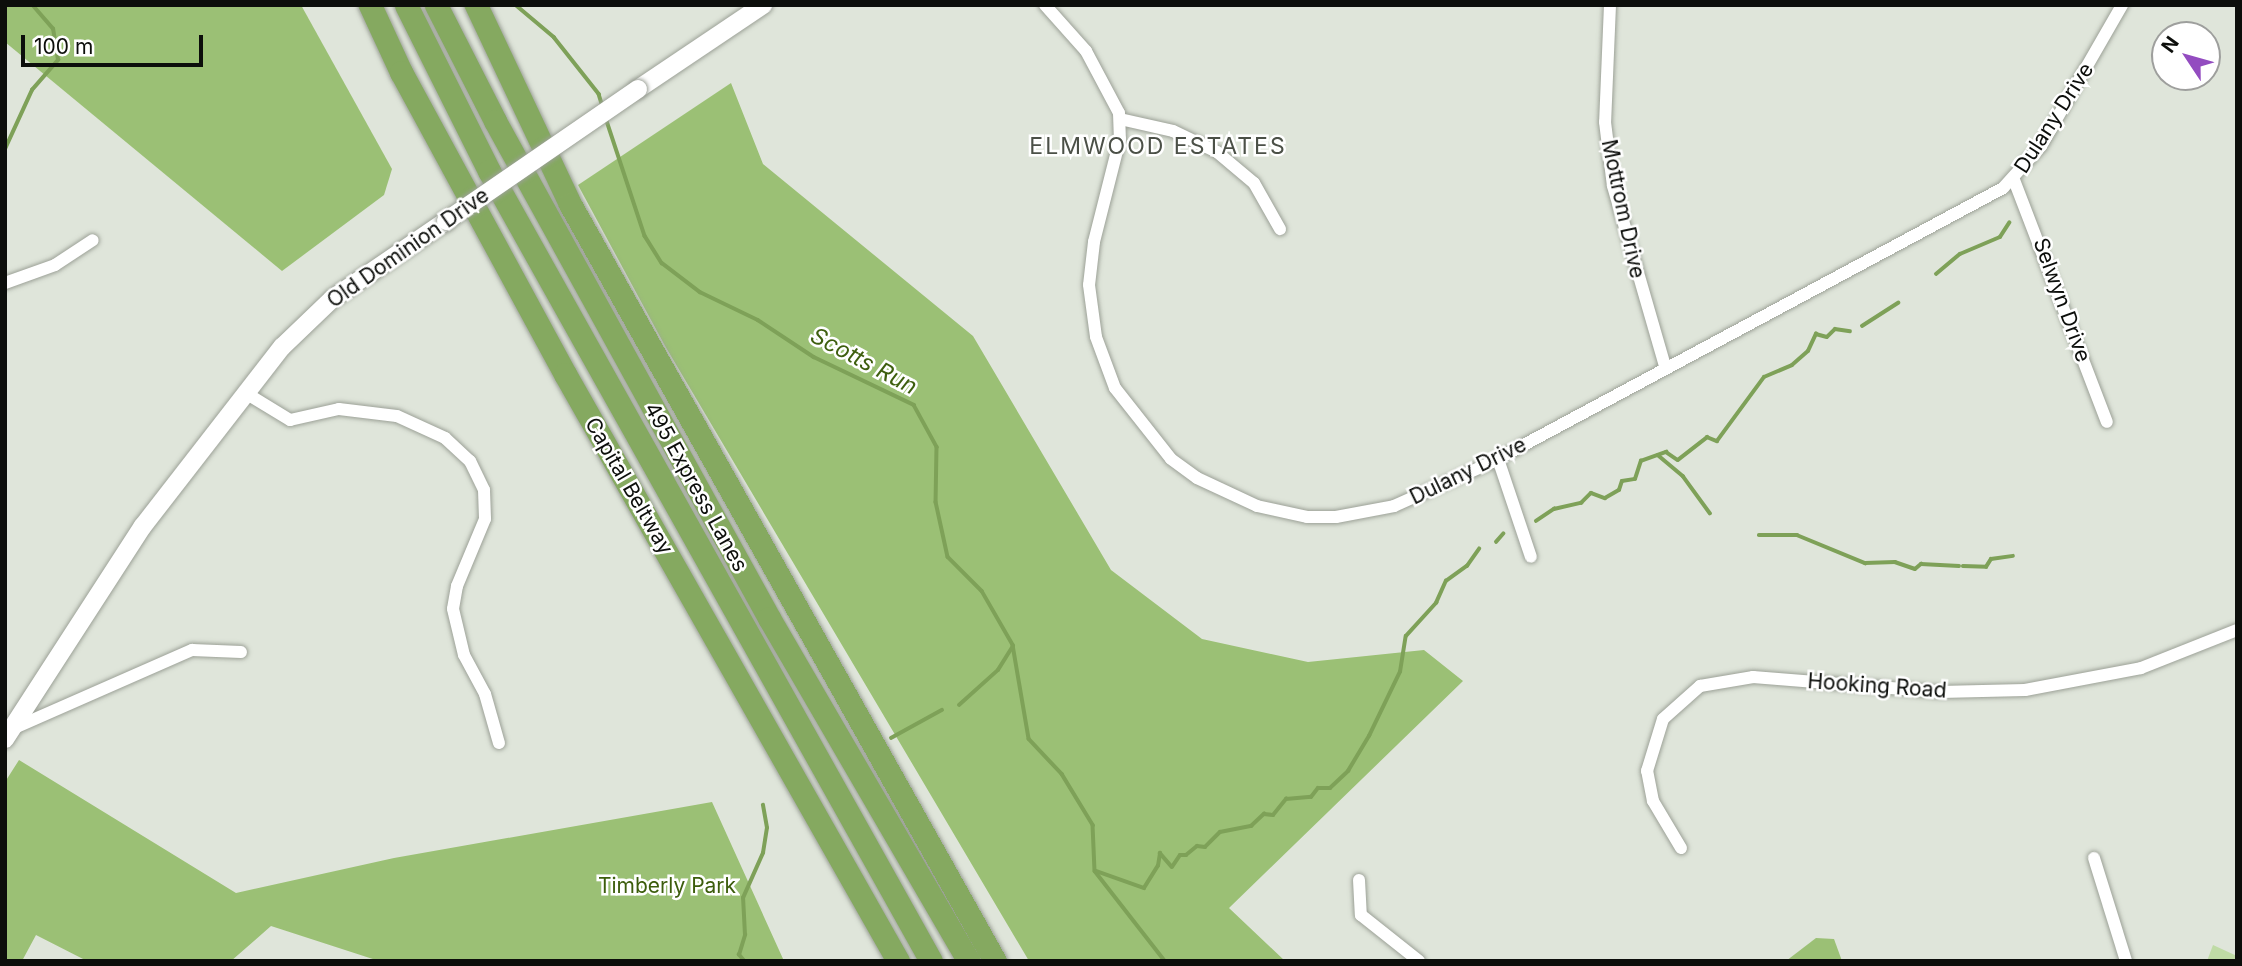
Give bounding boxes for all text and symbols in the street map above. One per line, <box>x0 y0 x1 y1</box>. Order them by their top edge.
scale bar <box>24 21 206 65</box>
north arrow <box>2151 21 2221 91</box>
text: N <box>2157 32 2184 57</box>
text: 100 m <box>34 34 93 59</box>
street label: Dulany Drive <box>2009 58 2099 178</box>
district label: ELMWOOD ESTATES <box>1031 132 1285 160</box>
street label: Mottrom Drive <box>1596 137 1650 281</box>
street label: Old Dominion Drive <box>322 183 494 313</box>
street label: Selwyn Drive <box>2028 235 2096 365</box>
water label: Scotts Run <box>806 321 922 401</box>
street label: 495 Express Lanes <box>639 398 753 576</box>
street label: Capital Beltway <box>580 413 678 559</box>
street label: Dulany Drive <box>1406 432 1530 510</box>
street label: Hooking Road <box>1807 669 1947 703</box>
park label: Timberly Park <box>598 873 736 899</box>

